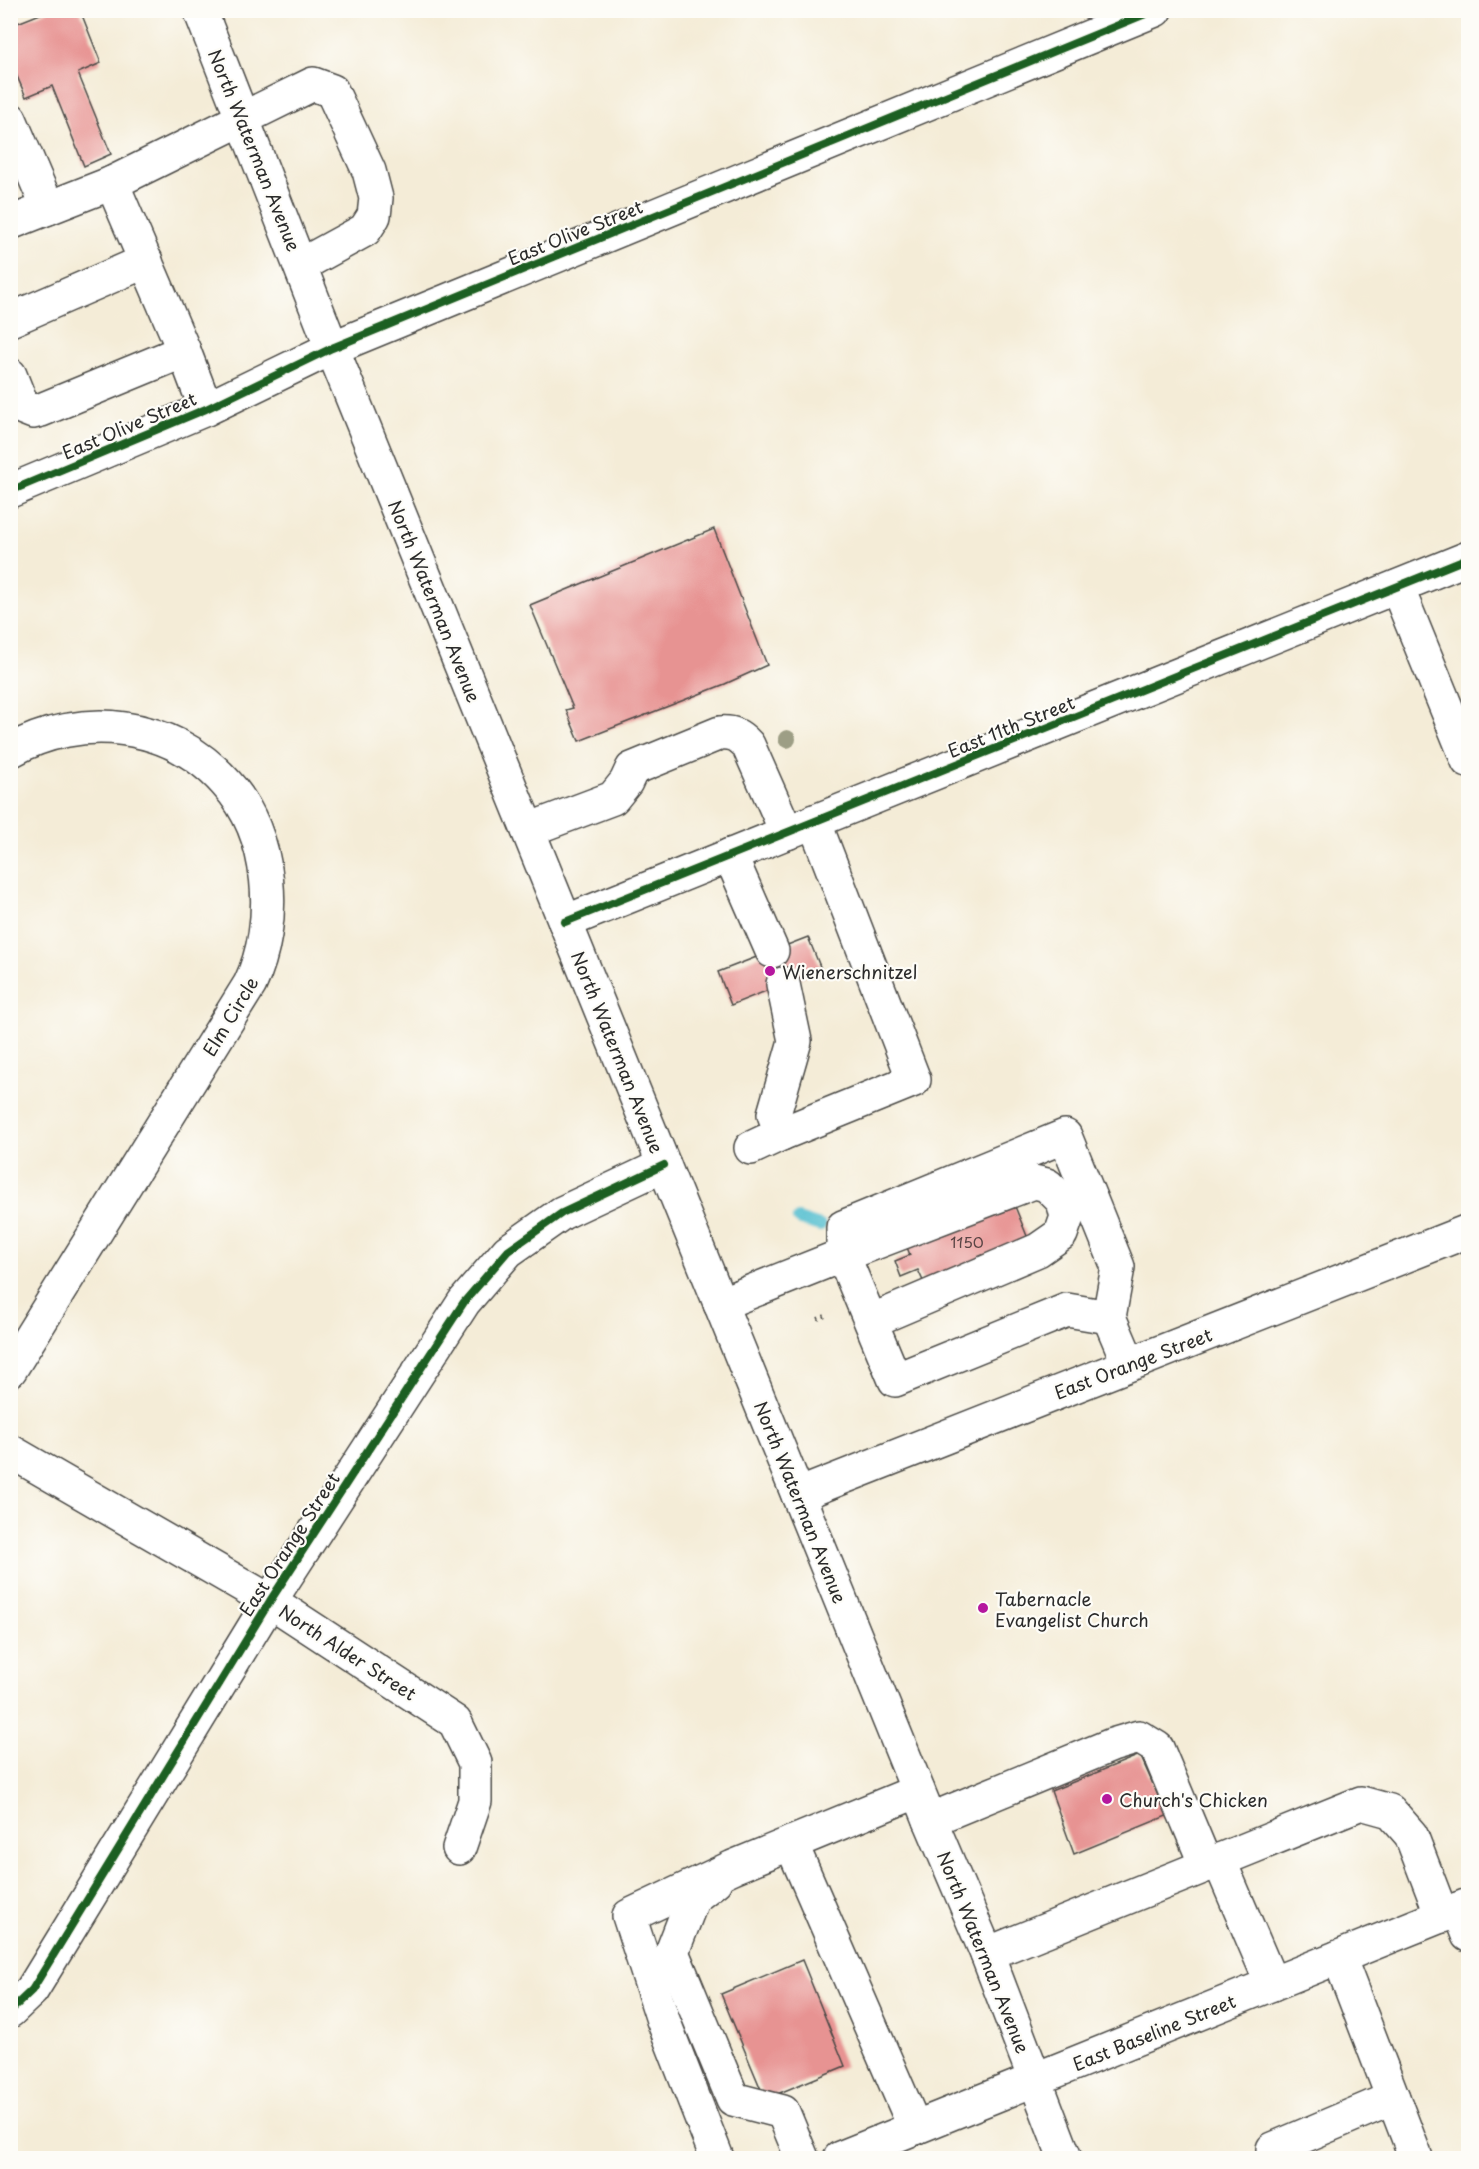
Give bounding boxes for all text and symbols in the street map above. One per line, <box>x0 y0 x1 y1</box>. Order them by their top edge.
street label: North Waterman Avenue <box>202 45 308 255</box>
street label: East Olive Street <box>503 193 647 271</box>
street label: East Olive Street <box>58 385 200 465</box>
street label: North Waterman Avenue <box>382 496 488 706</box>
street label: East 11th Street <box>943 688 1079 764</box>
street label: North Waterman Avenue <box>565 947 671 1157</box>
place label: Wienerschnitzel <box>782 958 917 985</box>
marker: Wienerschnitzel <box>763 964 777 978</box>
street label: Elm Circle <box>196 971 264 1061</box>
house number: 1150 <box>950 1230 984 1253</box>
street label: East Orange Street <box>1050 1320 1216 1406</box>
street label: North Waterman Avenue <box>748 1397 854 1607</box>
street label: East Orange Street <box>232 1467 346 1621</box>
place label: Tabernacle Evangelist Church <box>995 1585 1149 1633</box>
street label: North Alder Street <box>274 1597 422 1707</box>
marker: Tabernacle Evangelist Church <box>976 1601 990 1615</box>
place label: Church's Chicken <box>1119 1786 1268 1813</box>
marker: Church's Chicken <box>1100 1792 1114 1806</box>
street label: North Waterman Avenue <box>931 1847 1037 2057</box>
street label: East Baseline Street <box>1068 1987 1240 2077</box>

